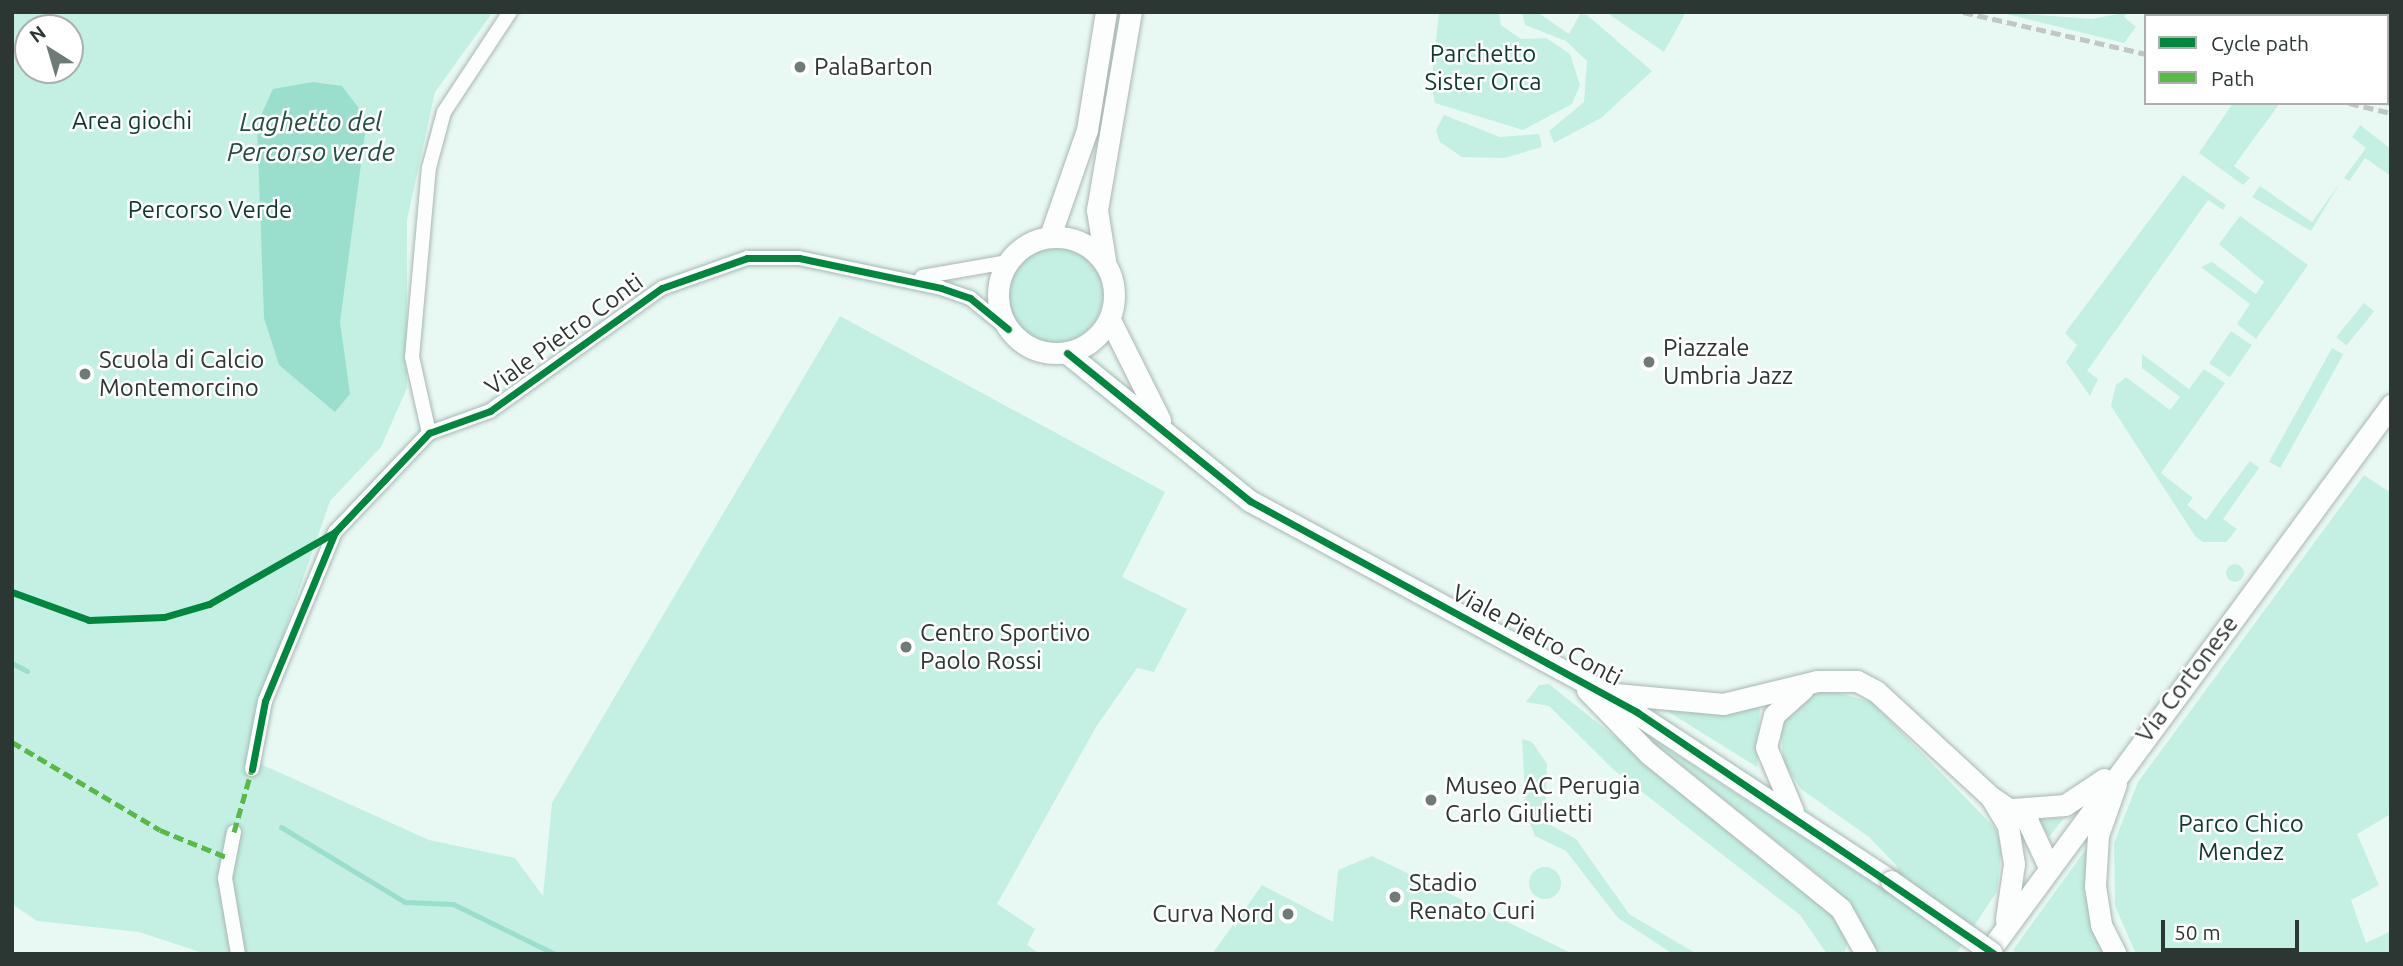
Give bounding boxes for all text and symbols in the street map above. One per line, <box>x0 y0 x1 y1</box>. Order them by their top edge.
north arrow <box>14 14 84 84</box>
legend <box>2144 14 2389 105</box>
text: N <box>25 21 50 47</box>
text: Cycle path <box>2211 31 2309 55</box>
park label: Parchetto Sister Orca <box>1424 40 1542 96</box>
place label: PalaBarton <box>814 53 933 81</box>
marker: PalaBarton <box>792 59 808 75</box>
text: Path <box>2211 66 2254 90</box>
water label: Laghetto del Percorso verde <box>227 106 395 168</box>
park label: Area giochi <box>72 107 192 135</box>
park label: Percorso Verde <box>128 196 292 224</box>
street label: Viale Pietro Conti <box>479 267 649 401</box>
place label: Piazzale Umbria Jazz <box>1663 334 1793 390</box>
place label: Scuola di Calcio Montemorcino <box>99 346 264 402</box>
marker: Piazzale Umbria Jazz <box>1641 354 1657 370</box>
marker: Scuola di Calcio Montemorcino <box>77 366 93 382</box>
street label: Viale Pietro Conti <box>1447 578 1627 692</box>
street label: Via Cortonese <box>2130 610 2244 748</box>
place label: Centro Sportivo Paolo Rossi <box>920 619 1090 675</box>
marker: Centro Sportivo Paolo Rossi <box>898 639 914 655</box>
place label: Museo AC Perugia Carlo Giulietti <box>1445 772 1640 828</box>
marker: Museo AC Perugia Carlo Giulietti <box>1423 792 1439 808</box>
park label: Parco Chico Mendez <box>2178 810 2304 866</box>
place label: Stadio Renato Curi <box>1409 869 1535 925</box>
marker: Stadio Renato Curi <box>1387 889 1403 905</box>
place label: Curva Nord <box>1152 900 1274 928</box>
marker: Curva Nord <box>1280 906 1296 922</box>
scale bar <box>2165 906 2303 950</box>
text: 50 m <box>2174 920 2221 944</box>

